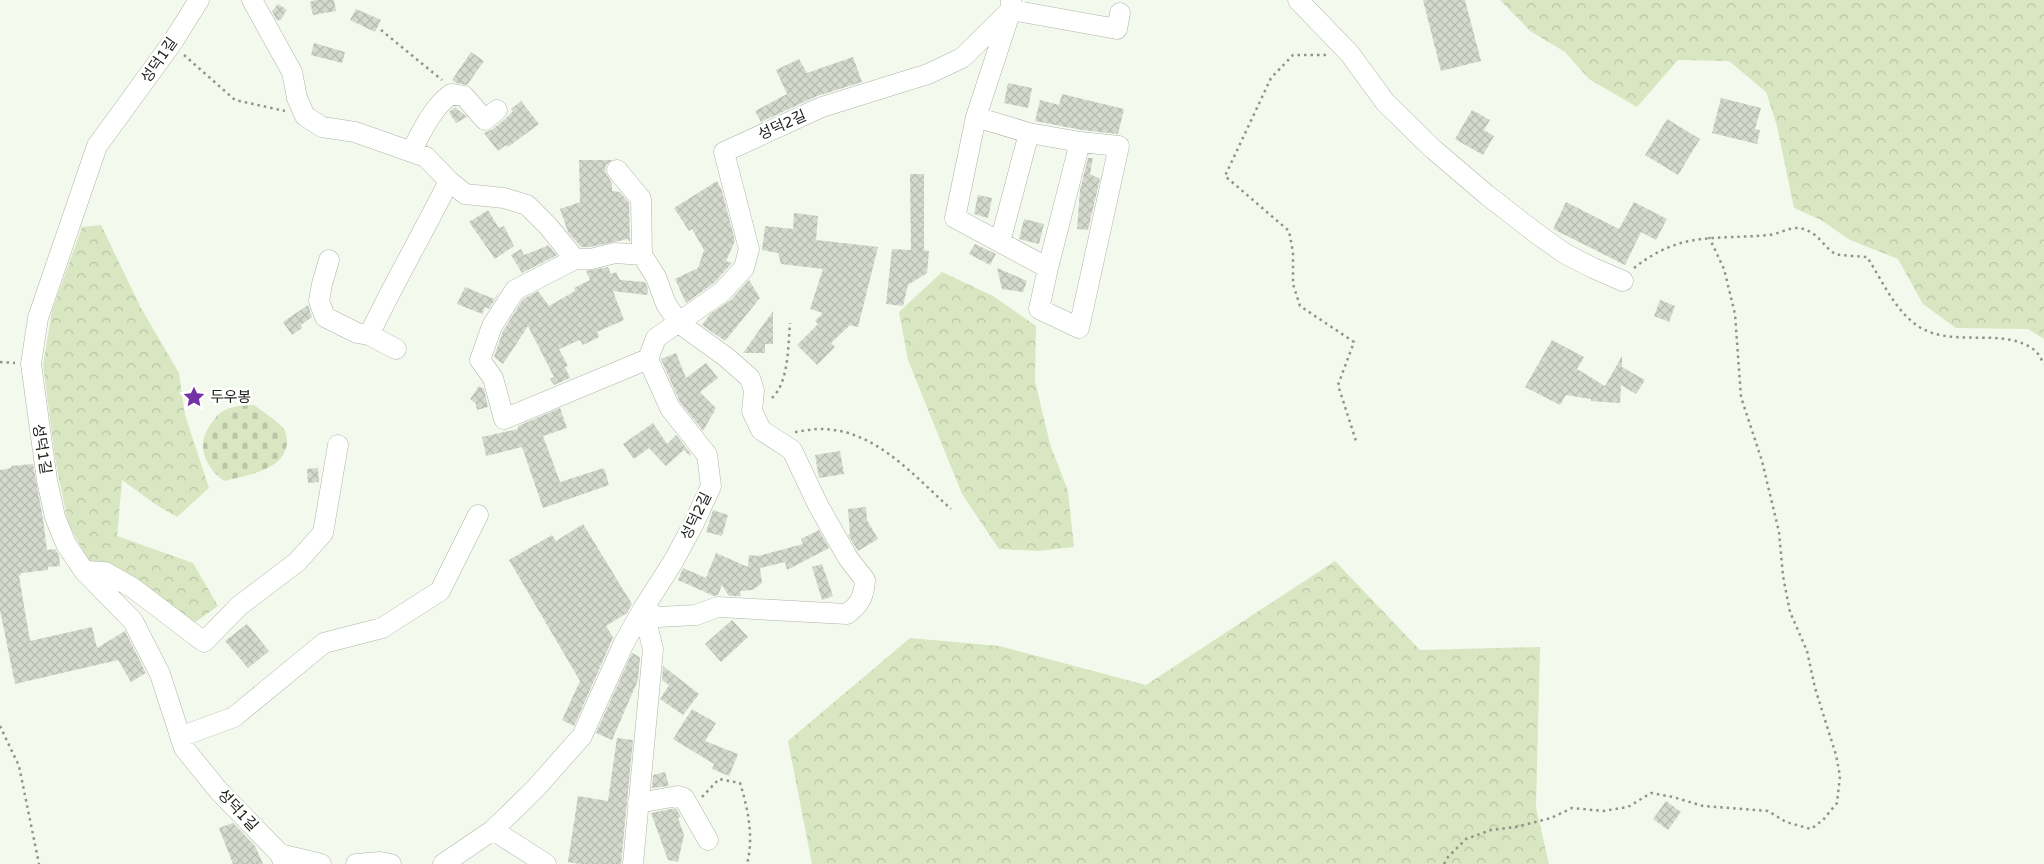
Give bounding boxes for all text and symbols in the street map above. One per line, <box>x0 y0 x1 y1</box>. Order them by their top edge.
street label: 성덕1길 <box>137 34 181 86</box>
street label: 성덕2길 <box>755 106 809 144</box>
place icon: 두우봉 <box>181 384 207 410</box>
place label: 두우봉 <box>210 388 251 406</box>
street label: 성덕1길 <box>29 422 55 476</box>
street label: 성덕2길 <box>677 489 715 543</box>
street label: 성덕1길 <box>214 785 262 835</box>

